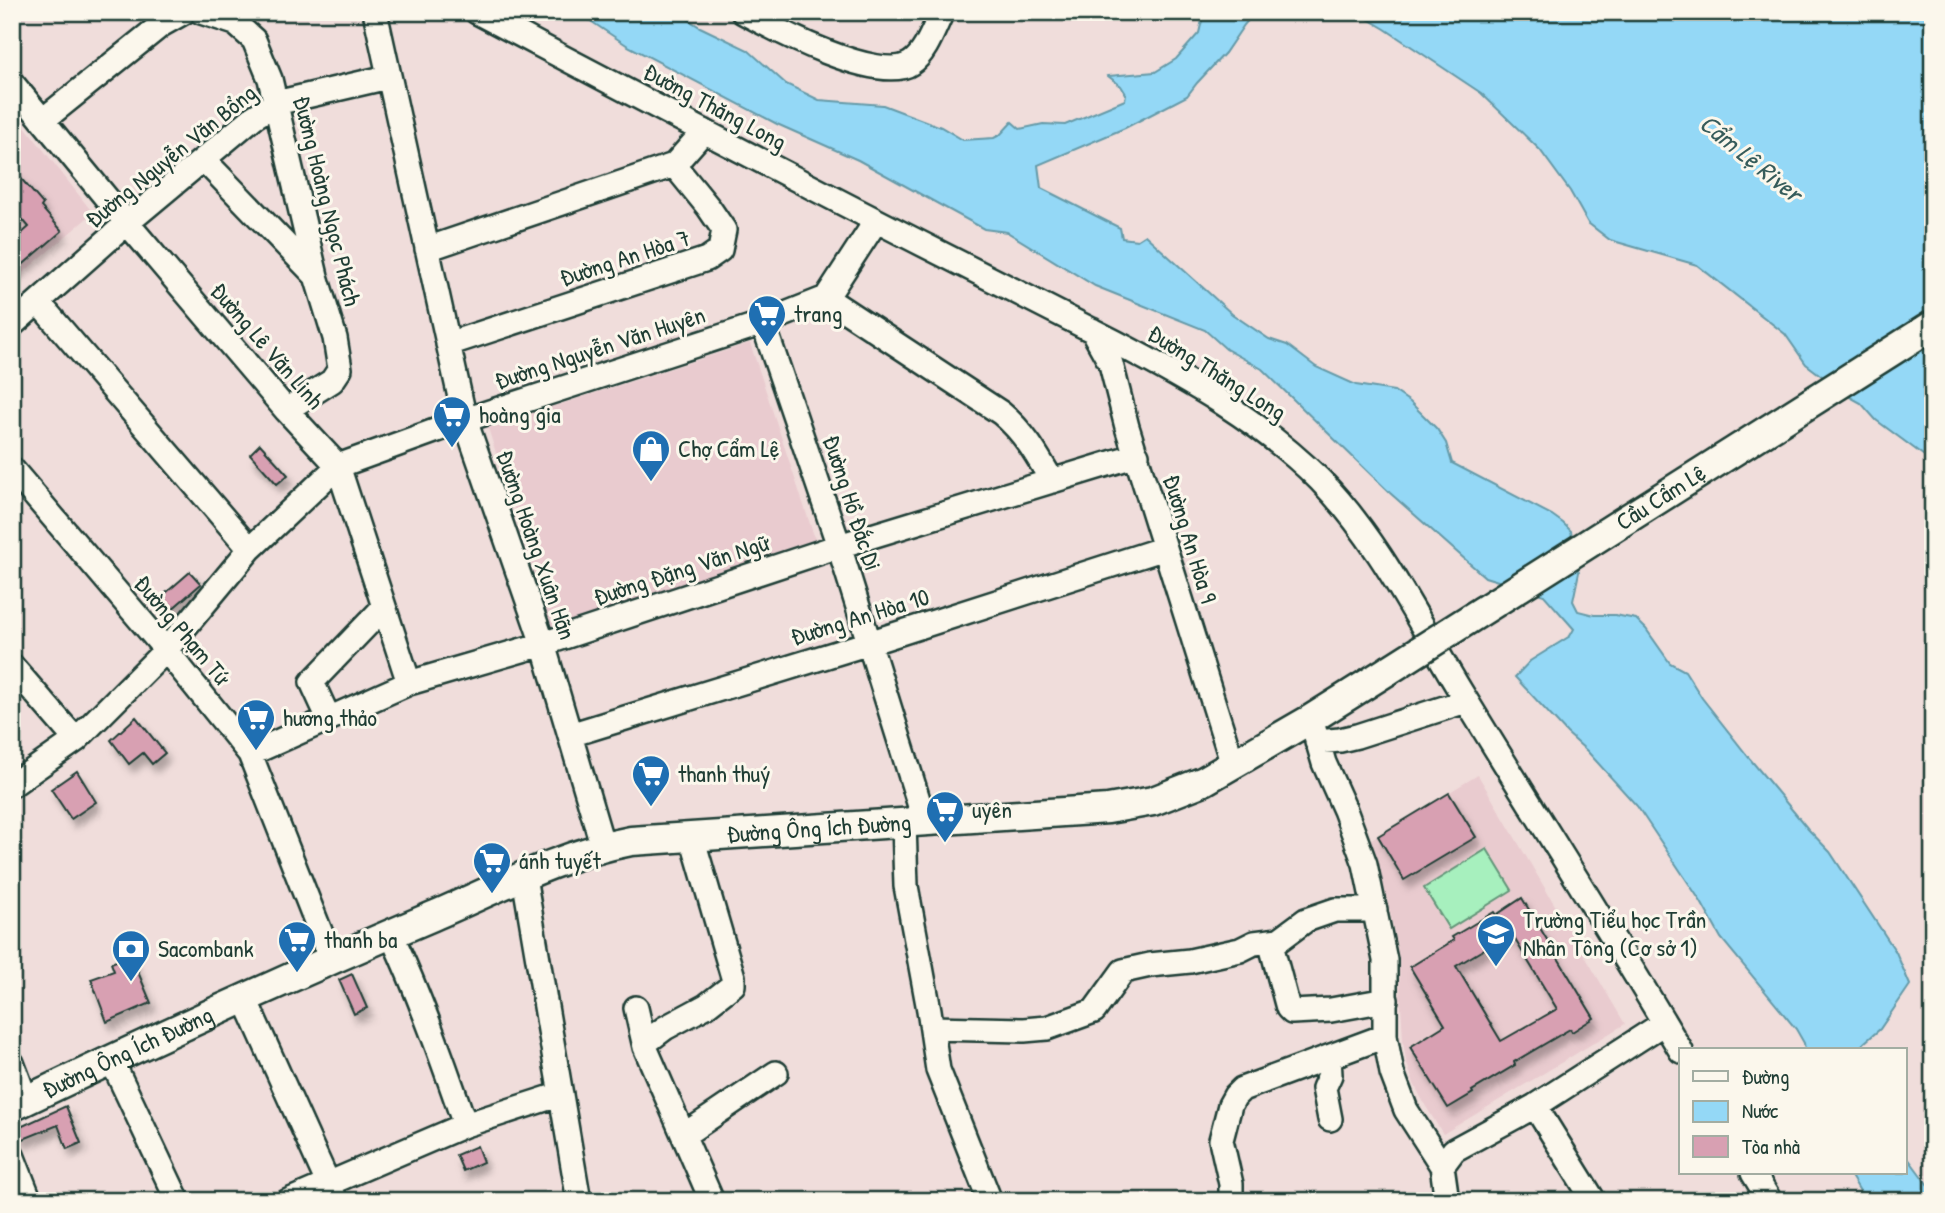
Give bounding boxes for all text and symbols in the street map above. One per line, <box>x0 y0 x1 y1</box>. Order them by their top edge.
street label: Đường Thăng Long <box>638 55 792 157</box>
street label: Đường Nguyễn Văn Bổng <box>78 76 263 234</box>
street label: Đường Hoàng Ngọc Phách <box>286 92 370 309</box>
water label: Cẩm Lệ River <box>1693 105 1812 212</box>
street label: Đường An Hòa 7 <box>555 221 694 293</box>
street label: Đường Lê Văn Linh <box>204 275 332 415</box>
supermarket icon: trang <box>746 293 788 348</box>
place label: trang <box>794 297 842 329</box>
street label: Đường Nguyễn Văn Huyên <box>490 298 709 396</box>
street label: Đường Thăng Long <box>1142 317 1293 427</box>
supermarket icon: hoàng gia <box>431 394 473 449</box>
place label: hoàng gia <box>479 398 561 430</box>
shop icon: Chợ Cẩm Lệ <box>630 428 672 483</box>
street label: Đường Hồ Đắc Di <box>816 431 890 574</box>
place label: Chợ Cẩm Lệ <box>678 432 780 464</box>
street label: Đường Hoàng Xuân Hãn <box>490 446 584 644</box>
street label: Cầu Cẩm Lệ <box>1609 456 1712 537</box>
street label: Đường An Hòa 9 <box>1156 471 1226 607</box>
street label: Đường Đặng Văn Ngữ <box>589 525 774 612</box>
street label: Đường Phạm Tứ <box>128 568 239 693</box>
street label: Đường An Hòa 10 <box>787 580 933 652</box>
supermarket icon: hương thảo <box>235 697 277 752</box>
place label: hương thảo <box>283 701 377 733</box>
supermarket icon: thanh thuý <box>630 753 672 808</box>
place label: thanh thuý <box>678 757 770 789</box>
supermarket icon: uyên <box>924 789 966 844</box>
place label: uyên <box>972 793 1012 825</box>
street label: Đường Ông Ích Đường <box>726 805 912 850</box>
supermarket icon: ánh tuyết <box>471 840 513 895</box>
place label: ánh tuyết <box>519 844 601 876</box>
place label: Trường Tiểu học Trần Nhân Tông (Cơ sở 1) <box>1523 903 1706 963</box>
school or university icon: Trường Tiểu học Trần Nhân Tông (Cơ sở 1) <box>1475 913 1517 968</box>
supermarket icon: thanh ba <box>276 919 318 974</box>
place label: thanh ba <box>324 923 398 955</box>
bank icon: Sacombank <box>110 928 152 983</box>
place label: Sacombank <box>158 932 254 964</box>
street label: Đường Ông Ích Đường <box>37 998 218 1105</box>
legend <box>1679 1048 1906 1174</box>
text: Đường <box>1742 1062 1789 1091</box>
text: Nước <box>1742 1096 1779 1125</box>
text: Tòa nhà <box>1742 1132 1800 1161</box>

